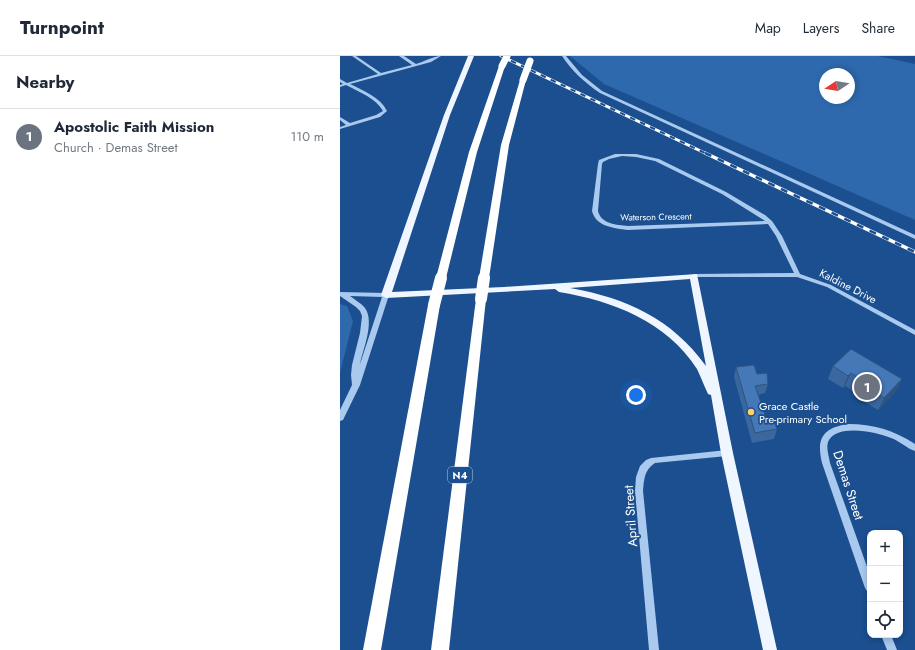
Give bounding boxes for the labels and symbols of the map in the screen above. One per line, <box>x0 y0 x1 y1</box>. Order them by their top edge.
north arrow <box>819 68 855 104</box>
street label: Waterson Crescent <box>620 209 693 224</box>
street label: Kaldine Drive <box>817 265 880 307</box>
pin: 1 <box>854 372 880 402</box>
your location <box>626 385 646 405</box>
place label: Grace Castle Pre-primary School <box>759 398 847 427</box>
marker: Grace Castle Pre-primary School <box>746 407 756 417</box>
street label: Demas Street <box>828 448 869 523</box>
road number: N4 <box>448 467 472 483</box>
street label: April Street <box>619 484 642 547</box>

